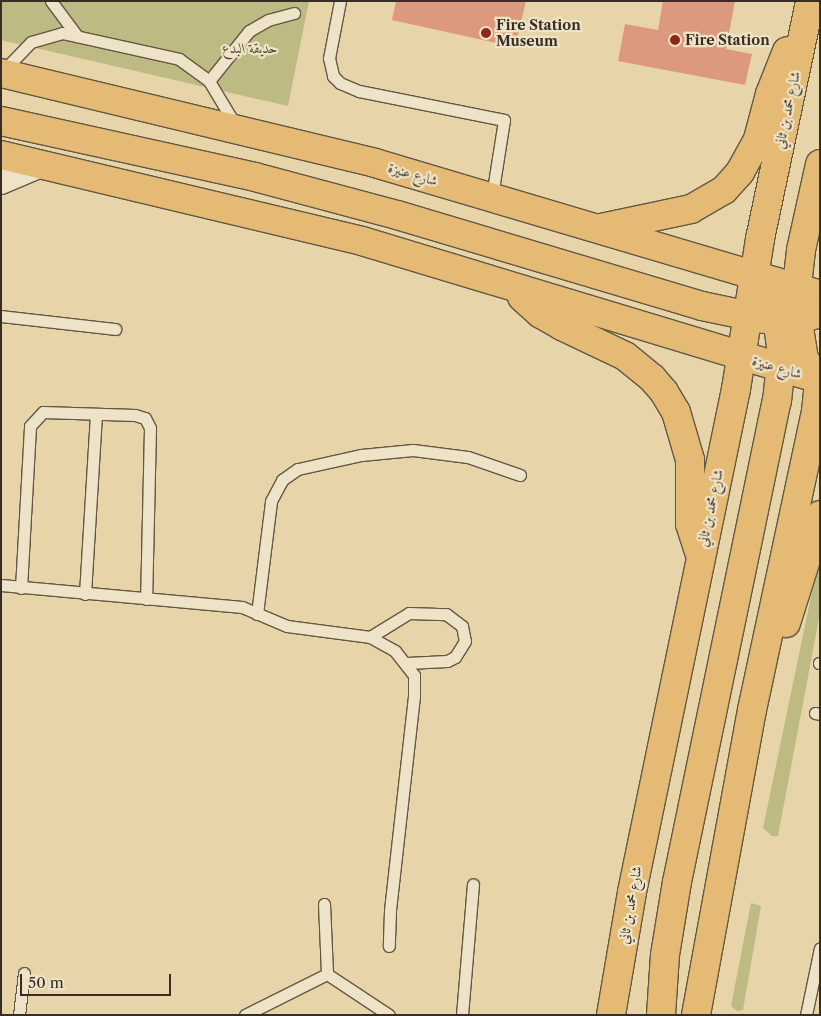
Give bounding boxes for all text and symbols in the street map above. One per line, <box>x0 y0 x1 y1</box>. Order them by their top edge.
place label: Fire Station Museum <box>496 17 581 49</box>
marker: Fire Station Museum <box>480 27 492 39</box>
place label: Fire Station <box>685 32 770 48</box>
marker: Fire Station <box>669 34 681 46</box>
park label: حديقة البدع <box>222 40 278 56</box>
street label: شارع محمد بن ثاني <box>771 70 803 150</box>
street label: شارع عنيزة <box>386 159 440 189</box>
street label: شارع عنيزة <box>750 352 804 382</box>
street label: شارع محمد بن ثاني <box>694 468 726 548</box>
street label: شارع محمد بن ثاني <box>615 865 645 945</box>
scale bar <box>22 964 174 996</box>
text: 50 m <box>28 973 64 992</box>

